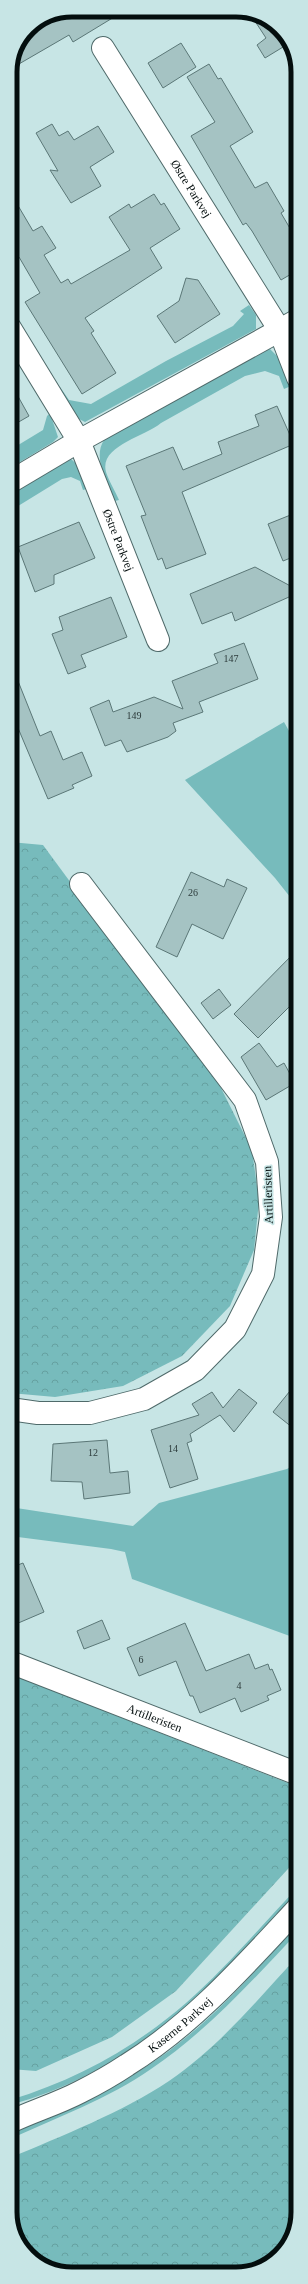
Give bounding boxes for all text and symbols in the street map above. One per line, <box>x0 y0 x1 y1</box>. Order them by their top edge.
street label: Østre Parkvej <box>168 157 214 220</box>
street label: Østre Parkvej <box>100 507 137 573</box>
house number: 147 <box>224 653 239 664</box>
house number: 149 <box>127 710 142 721</box>
house number: 26 <box>188 887 198 898</box>
street label: Artilleristen <box>260 1166 276 1224</box>
house number: 14 <box>168 1443 178 1454</box>
house number: 12 <box>88 1447 98 1458</box>
house number: 6 <box>139 1654 144 1665</box>
house number: 4 <box>237 1680 242 1691</box>
street label: Artilleristen <box>125 1701 184 1735</box>
street label: Kaserne Parkvej <box>145 1994 215 2056</box>

